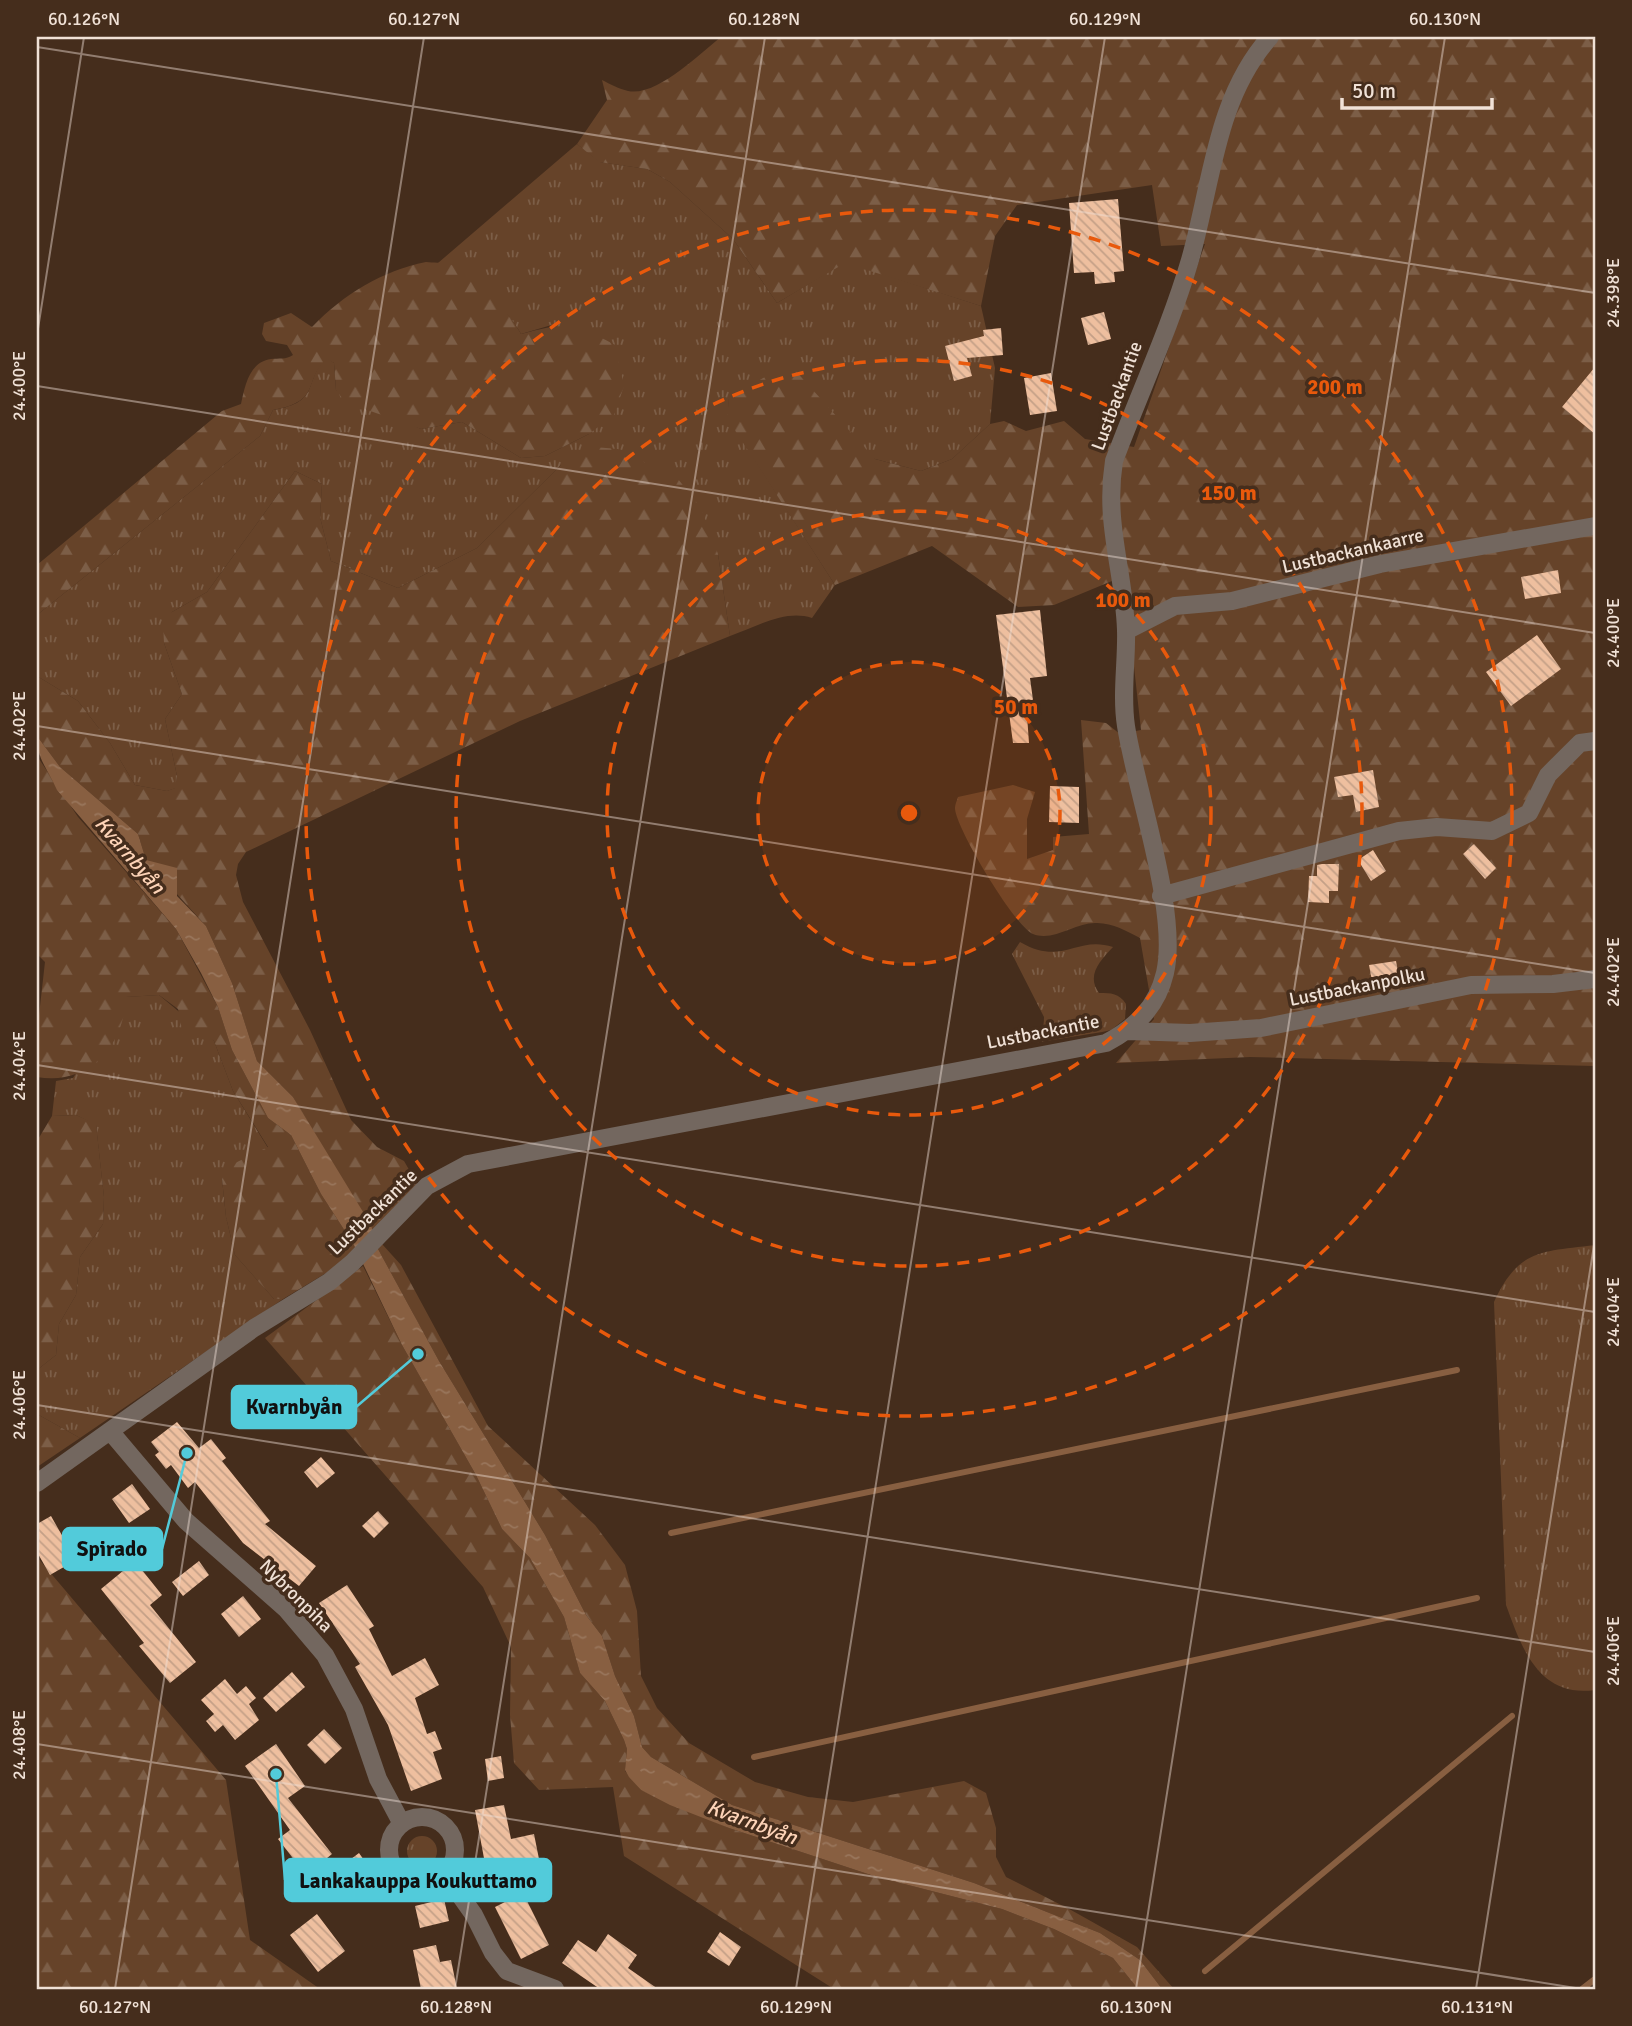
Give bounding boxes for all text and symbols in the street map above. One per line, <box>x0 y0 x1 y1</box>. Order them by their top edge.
text: 60.126°N <box>48 8 120 30</box>
text: 60.127°N <box>388 8 460 30</box>
text: 60.128°N <box>728 8 800 30</box>
text: 60.129°N <box>1069 8 1141 30</box>
text: 60.130°N <box>1409 8 1481 30</box>
scale bar <box>1342 66 1492 110</box>
text: 50 m <box>1352 78 1396 104</box>
text: 24.398°E <box>1602 258 1624 328</box>
street label: Lustbackantie <box>1086 338 1148 454</box>
text: 24.400°E <box>8 351 30 421</box>
text: 200 m <box>1307 374 1363 400</box>
text: 150 m <box>1201 480 1257 506</box>
street label: Lustbackankaarre <box>1280 523 1426 579</box>
text: 100 m <box>1095 587 1151 613</box>
text: 24.400°E <box>1602 598 1624 668</box>
text: 24.402°E <box>8 691 30 761</box>
text: 50 m <box>994 694 1038 720</box>
centre of rings <box>897 801 921 825</box>
water label: Kvarnbyån <box>89 811 171 899</box>
text: 24.402°E <box>1602 937 1624 1007</box>
street label: Lustbackanpolku <box>1287 962 1427 1012</box>
street label: Lustbackantie <box>985 1009 1101 1055</box>
text: 24.404°E <box>8 1031 30 1101</box>
street label: Lustbackantie <box>324 1164 422 1260</box>
text: 24.404°E <box>1602 1277 1624 1347</box>
text: 24.406°E <box>8 1370 30 1440</box>
callout: Kvarnbyån <box>232 1386 356 1428</box>
text: Kvarnbyån <box>246 1394 342 1420</box>
callout: Spirado <box>63 1528 162 1570</box>
text: Spirado <box>77 1536 147 1562</box>
street label: Nybronpiha <box>254 1554 338 1638</box>
text: 24.406°E <box>1602 1616 1624 1686</box>
text: 24.408°E <box>8 1710 30 1780</box>
water label: Kvarnbyån <box>703 1794 801 1851</box>
callout: Lankakauppa Koukuttamo <box>285 1859 551 1901</box>
text: Lankakauppa Koukuttamo <box>299 1868 537 1894</box>
text: 60.127°N <box>79 1996 151 2018</box>
text: 60.128°N <box>420 1996 492 2018</box>
text: 60.129°N <box>760 1996 832 2018</box>
text: 60.130°N <box>1100 1996 1172 2018</box>
text: 60.131°N <box>1441 1996 1513 2018</box>

